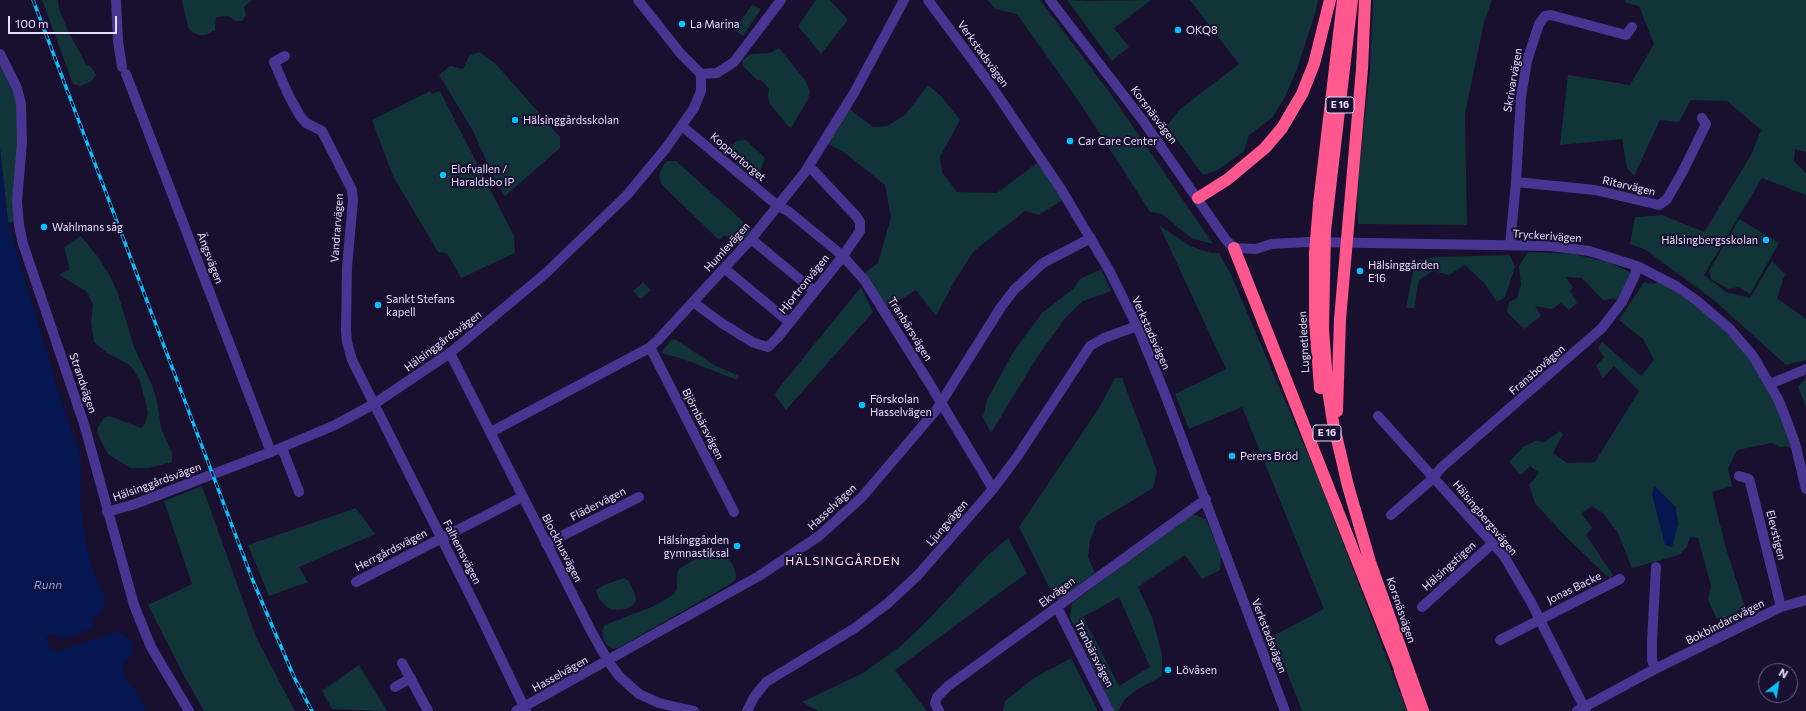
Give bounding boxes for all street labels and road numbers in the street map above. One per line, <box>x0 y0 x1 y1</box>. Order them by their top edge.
street label: Verkstadsvägen <box>955 18 1011 90</box>
street label: Skrivarvägen <box>1501 47 1525 113</box>
street label: Korsnäsvägen <box>1128 84 1180 146</box>
road number: E 16 <box>1326 97 1354 113</box>
street label: Koppartorget <box>708 130 768 184</box>
street label: Ritarvägen <box>1601 173 1657 199</box>
street label: Vandrarvägen <box>328 193 346 263</box>
street label: Humlevägen <box>701 220 753 274</box>
street label: Tryckerivägen <box>1512 227 1582 245</box>
street label: Ängsvägen <box>194 230 226 286</box>
street label: Hjortronvägen <box>776 252 832 316</box>
street label: Verkstadsvägen <box>1129 294 1173 372</box>
street label: Tranbärsvägen <box>885 295 935 363</box>
street label: Hälsinggårdsvägen <box>402 308 484 374</box>
street label: Lugnetleden <box>1296 311 1312 373</box>
street label: Fransbovägen <box>1506 342 1568 398</box>
street label: Strandvägen <box>67 351 99 415</box>
street label: Björnbärsvägen <box>679 386 727 462</box>
road number: E 16 <box>1313 425 1341 441</box>
street label: Hälsinggårdsvägen <box>111 460 203 504</box>
street label: Hälsingbergsvägen <box>1450 478 1520 558</box>
street label: Hasselvägen <box>805 481 859 533</box>
street label: Flädervägen <box>568 484 628 524</box>
street label: Ljungvägen <box>923 497 971 549</box>
street label: Elevstigen <box>1763 509 1789 561</box>
street label: Blockhusvägen <box>539 512 585 584</box>
street label: Falhemsvägen <box>440 518 484 586</box>
street label: Herrgårdsvägen <box>353 526 429 574</box>
street label: Hälsingstigen <box>1420 539 1478 593</box>
street label: Jonas Backe <box>1545 569 1603 607</box>
street label: Ekvägen <box>1036 574 1078 610</box>
street label: Korsnäsvägen <box>1384 575 1418 645</box>
street label: Bokbindarevägen <box>1683 596 1767 648</box>
street label: Verkstadsvägen <box>1249 597 1289 675</box>
street label: Tranbärsvägen <box>1072 618 1116 690</box>
street label: Hasselvägen <box>530 653 590 695</box>

